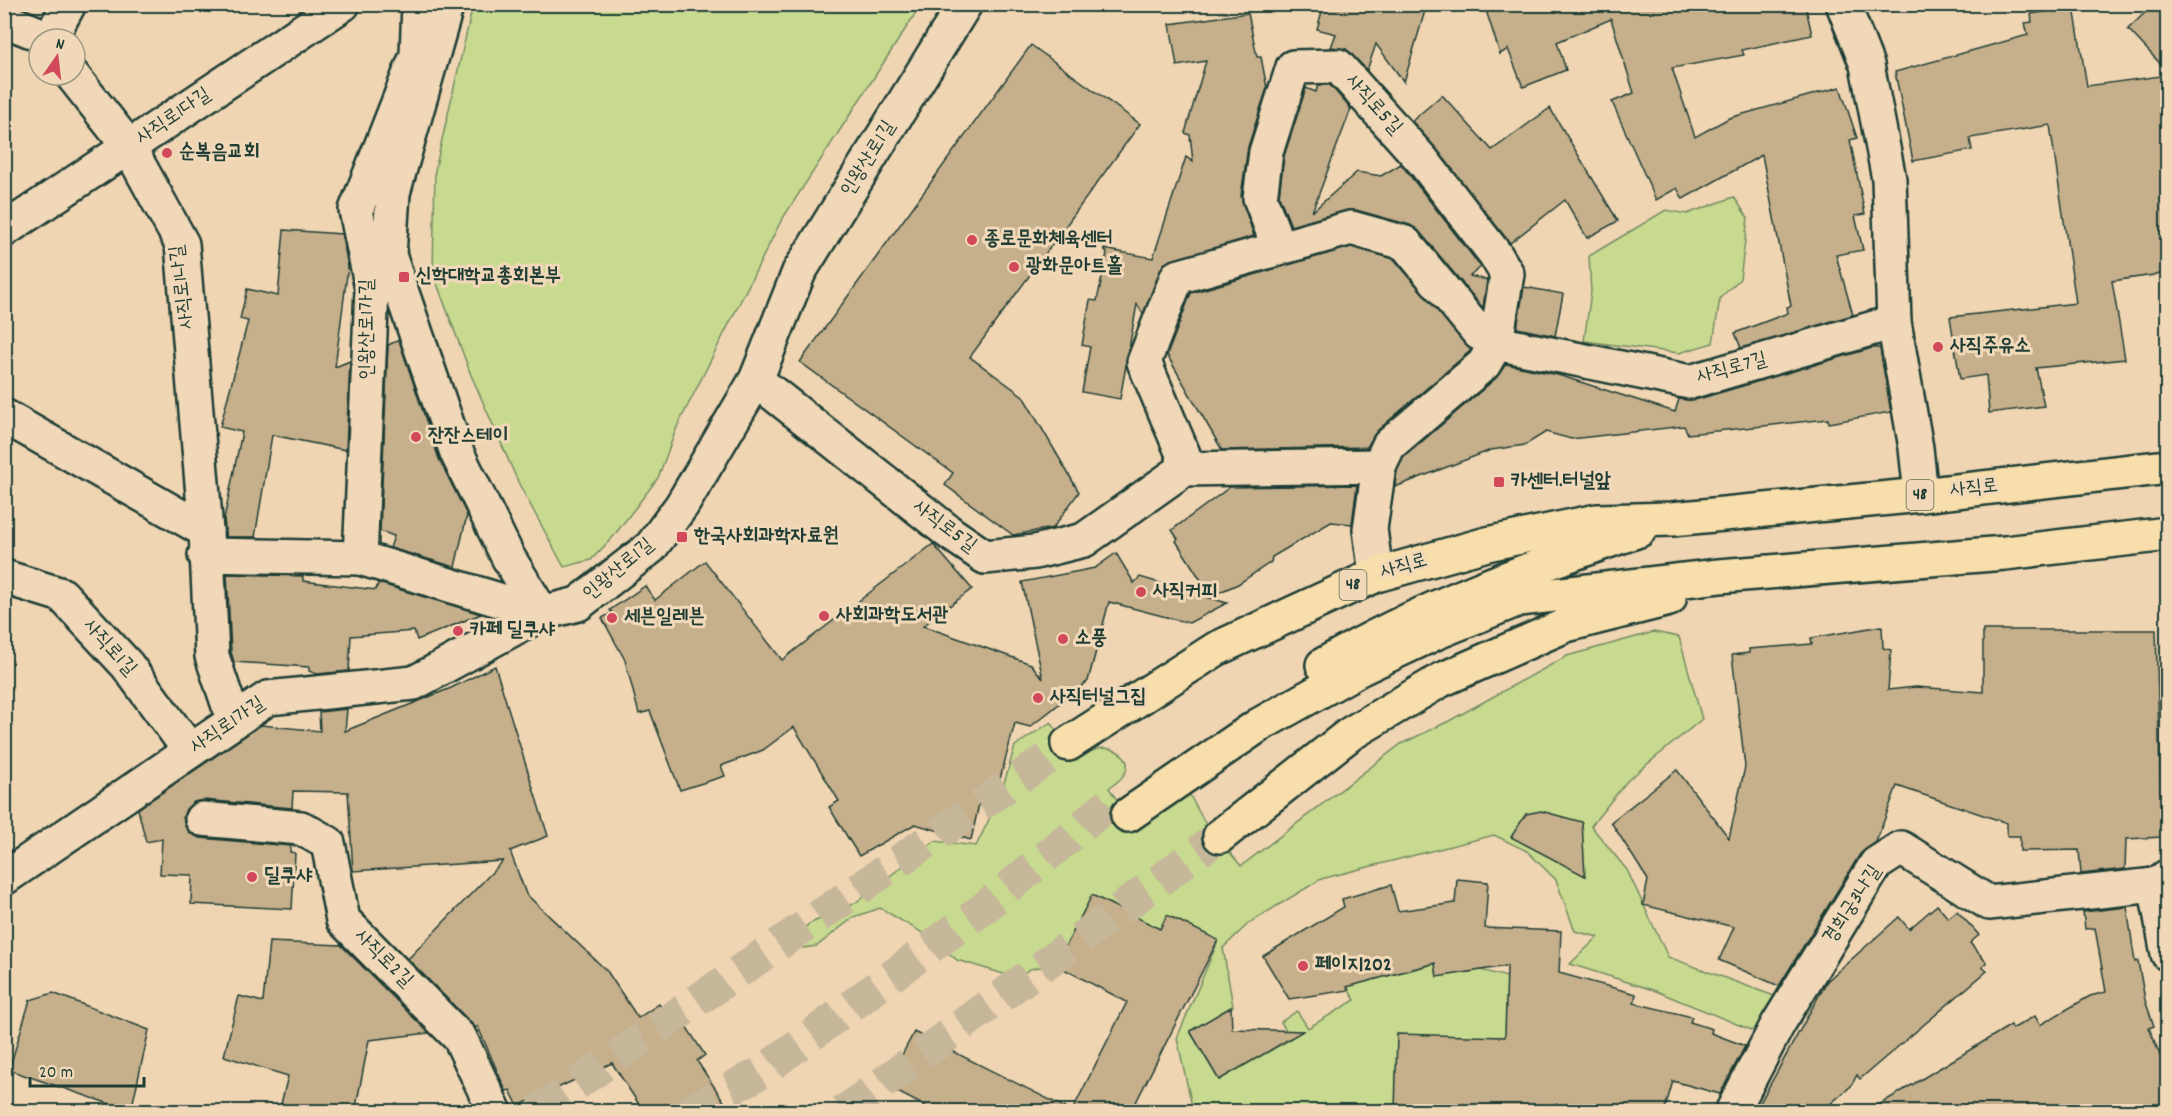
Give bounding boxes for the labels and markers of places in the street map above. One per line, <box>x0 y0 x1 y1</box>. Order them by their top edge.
place label: 순복음교회 <box>179 139 259 167</box>
marker: 순복음교회 <box>160 146 174 160</box>
place label: 종로문화체육센터 <box>984 226 1113 254</box>
marker: 종로문화체육센터 <box>965 233 979 247</box>
place label: 광화문아트홀 <box>1026 253 1123 281</box>
marker: 광화문아트홀 <box>1007 260 1021 274</box>
place label: 신학대학교총회본부 <box>416 263 561 291</box>
marker: 신학대학교총회본부 <box>397 270 411 284</box>
place label: 사직주유소 <box>1949 333 2030 361</box>
marker: 사직주유소 <box>1931 340 1945 354</box>
place label: 잔잔스테이 <box>428 423 508 451</box>
marker: 잔잔스테이 <box>409 430 423 444</box>
place label: 카센터.터널앞 <box>1511 468 1611 496</box>
marker: 카센터.터널앞 <box>1492 475 1506 489</box>
place label: 한국사회과학자료원 <box>693 523 839 551</box>
marker: 한국사회과학자료원 <box>675 530 689 544</box>
place label: 사직커피 <box>1152 578 1217 606</box>
marker: 사직커피 <box>1134 585 1148 599</box>
place label: 사회과학도서관 <box>835 602 949 630</box>
place label: 세븐일레븐 <box>624 604 704 632</box>
marker: 사회과학도서관 <box>817 609 831 623</box>
marker: 세븐일레븐 <box>605 611 619 625</box>
place label: 카페 딜쿠샤 <box>470 617 556 645</box>
marker: 카페 딜쿠샤 <box>451 624 465 638</box>
place label: 소풍 <box>1075 625 1107 653</box>
marker: 소풍 <box>1056 632 1070 646</box>
place label: 사직터널그집 <box>1049 684 1147 712</box>
marker: 사직터널그집 <box>1031 691 1045 705</box>
place label: 딜쿠샤 <box>264 863 313 891</box>
marker: 딜쿠샤 <box>245 870 259 884</box>
place label: 페이지202 <box>1315 952 1392 980</box>
marker: 페이지202 <box>1296 959 1310 973</box>

